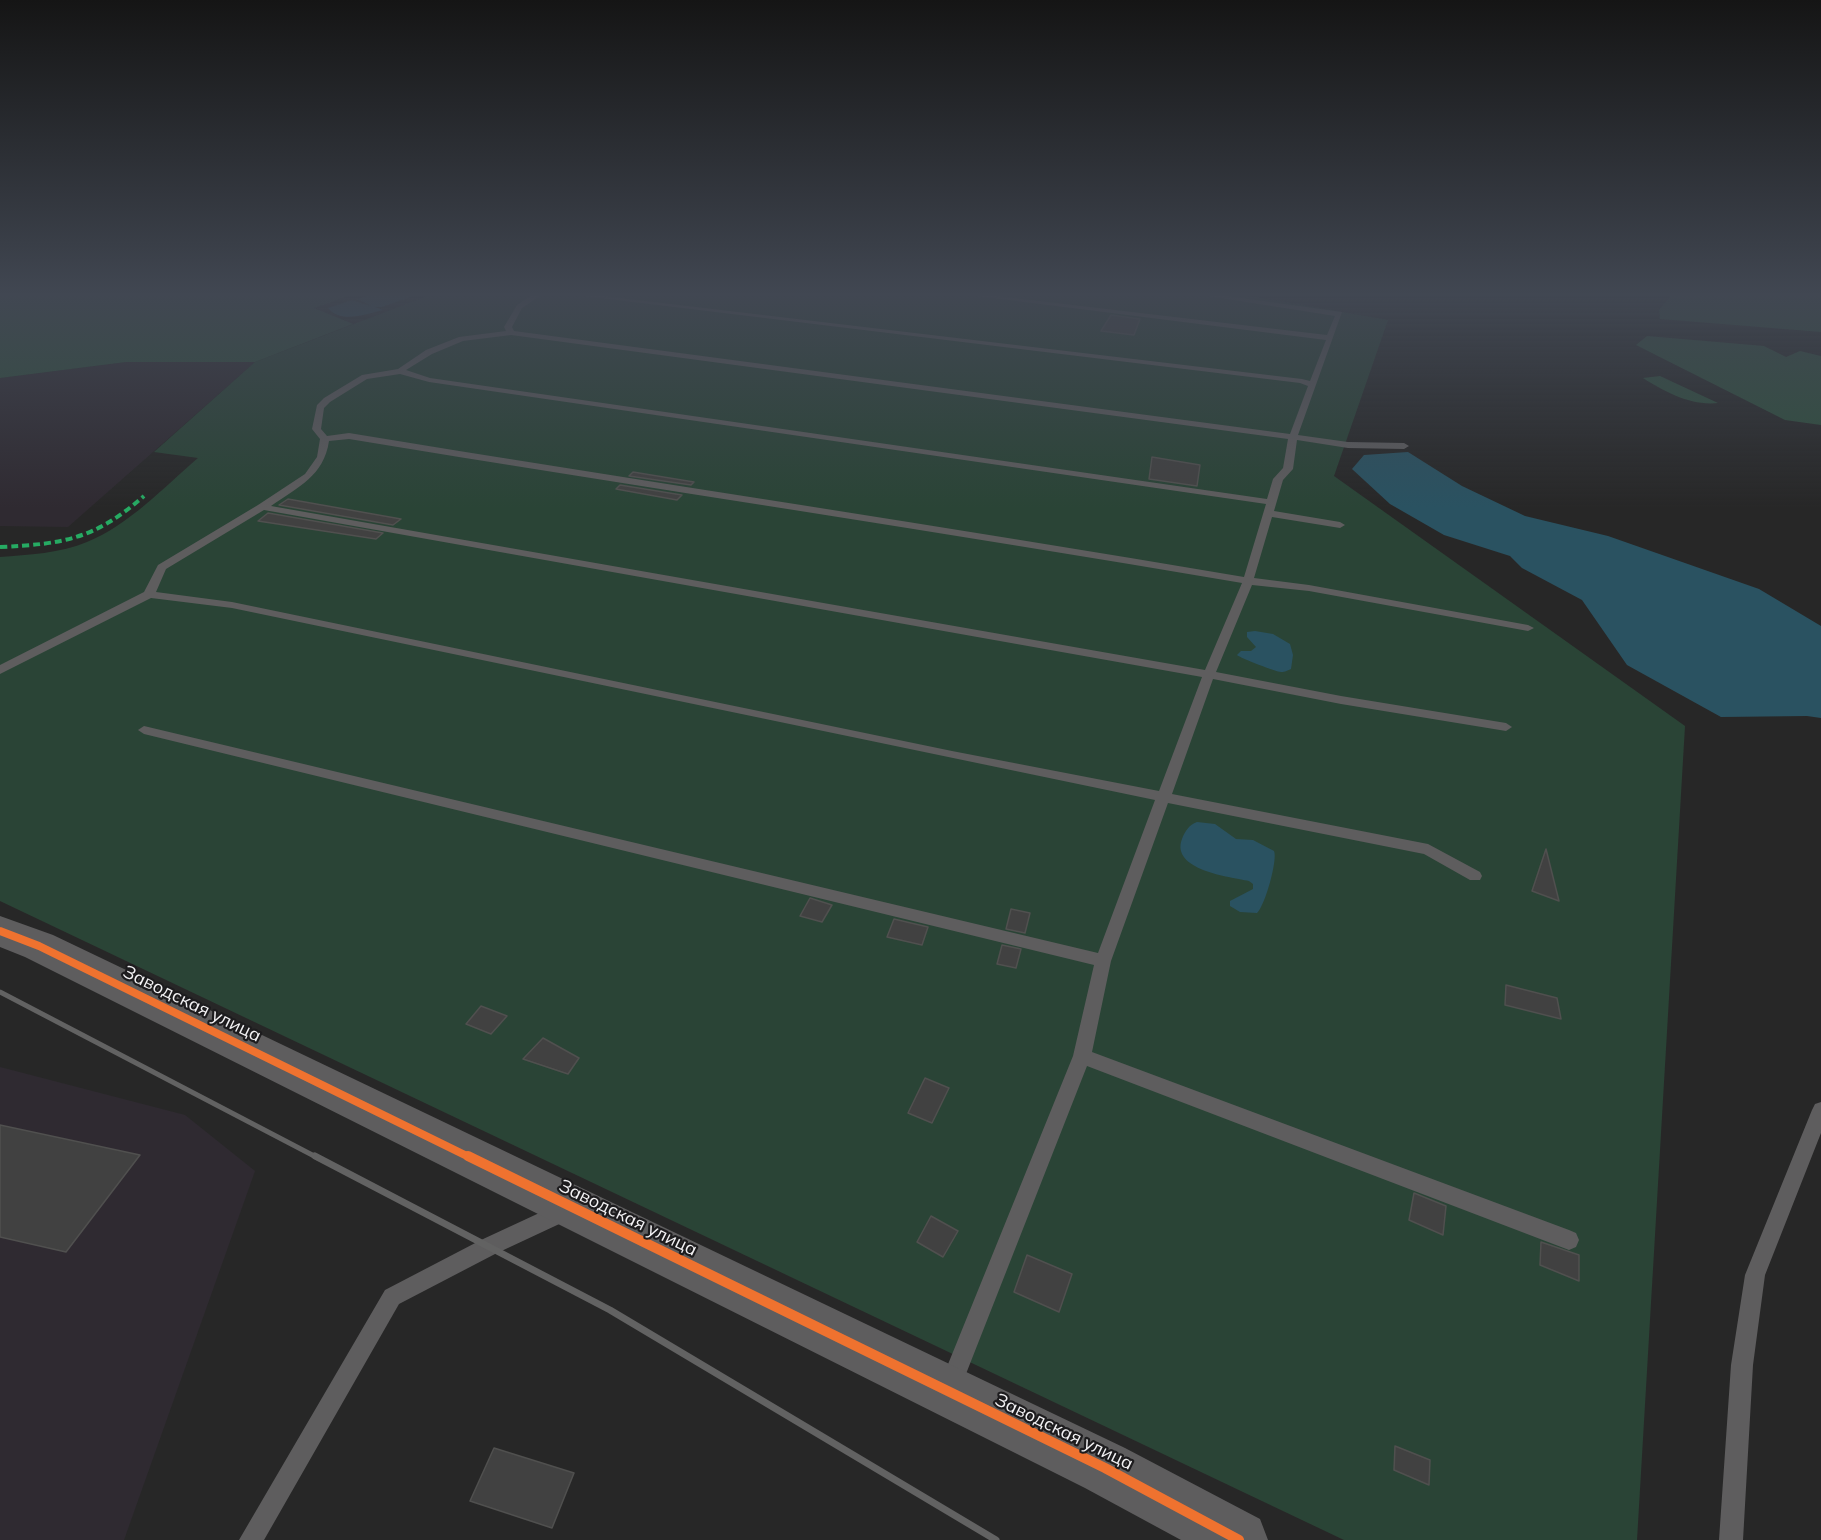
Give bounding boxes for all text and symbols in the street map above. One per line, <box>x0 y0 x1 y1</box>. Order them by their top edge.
street label: Заводская улица <box>119 961 265 1047</box>
street label: Заводская улица <box>555 1175 701 1261</box>
street label: Заводская улица <box>991 1389 1137 1475</box>

